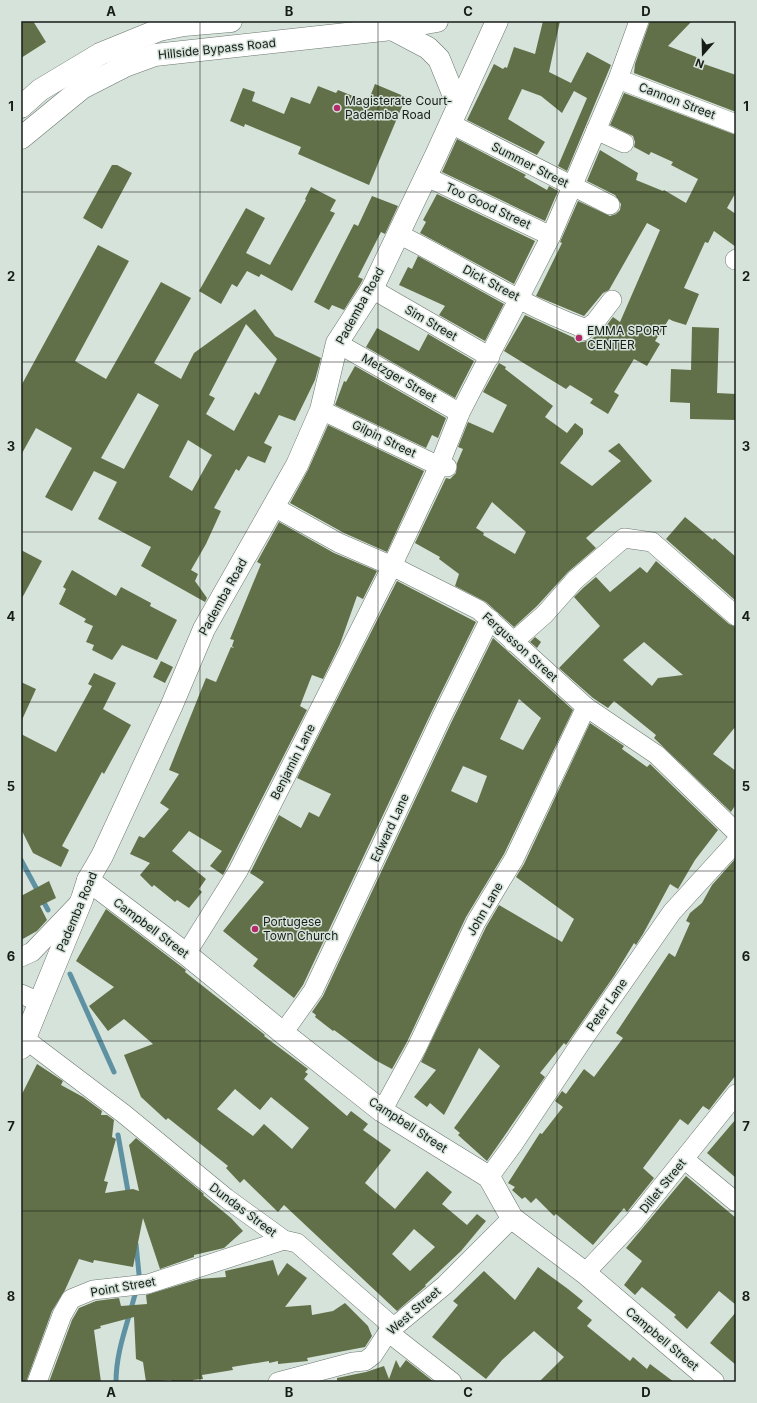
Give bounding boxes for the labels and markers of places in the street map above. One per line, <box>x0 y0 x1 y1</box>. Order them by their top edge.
place label: Magisterate Court- Pademba Road <box>345 93 452 122</box>
marker: Magisterate Court- Pademba Road <box>332 103 342 113</box>
place label: EMMA SPORT CENTER <box>587 323 668 352</box>
marker: EMMA SPORT CENTER <box>574 333 584 343</box>
place label: Portugese Town Church <box>263 914 338 943</box>
marker: Portugese Town Church <box>250 924 260 934</box>

